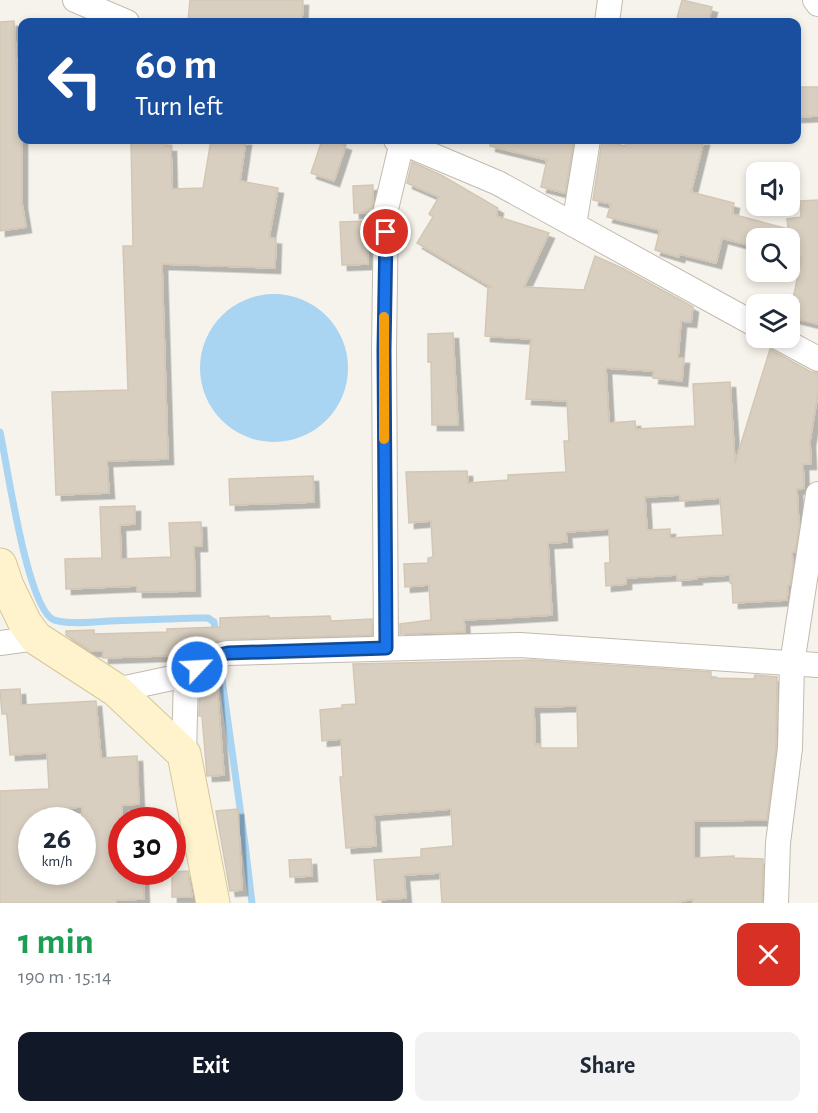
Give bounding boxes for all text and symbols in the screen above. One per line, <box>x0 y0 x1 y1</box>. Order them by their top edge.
icon: left <box>36 42 114 120</box>
text: 60 m <box>135 44 217 86</box>
text: Turn left <box>135 93 223 120</box>
map controls <box>746 162 800 348</box>
button: sound <box>746 162 800 216</box>
pin <box>360 206 411 257</box>
icon: arrive <box>369 215 402 248</box>
button: search <box>746 228 800 282</box>
button: layers <box>746 294 800 348</box>
position arrow <box>165 635 229 699</box>
speed limit sign: 30 <box>108 807 186 885</box>
text: 26 <box>43 824 71 854</box>
text: km/h <box>42 854 72 869</box>
button: close <box>737 923 800 986</box>
text: 1 min <box>18 924 94 960</box>
text: 190 m · 15:14 <box>18 967 112 987</box>
button: Exit <box>18 1032 403 1101</box>
button: Share <box>415 1032 800 1101</box>

